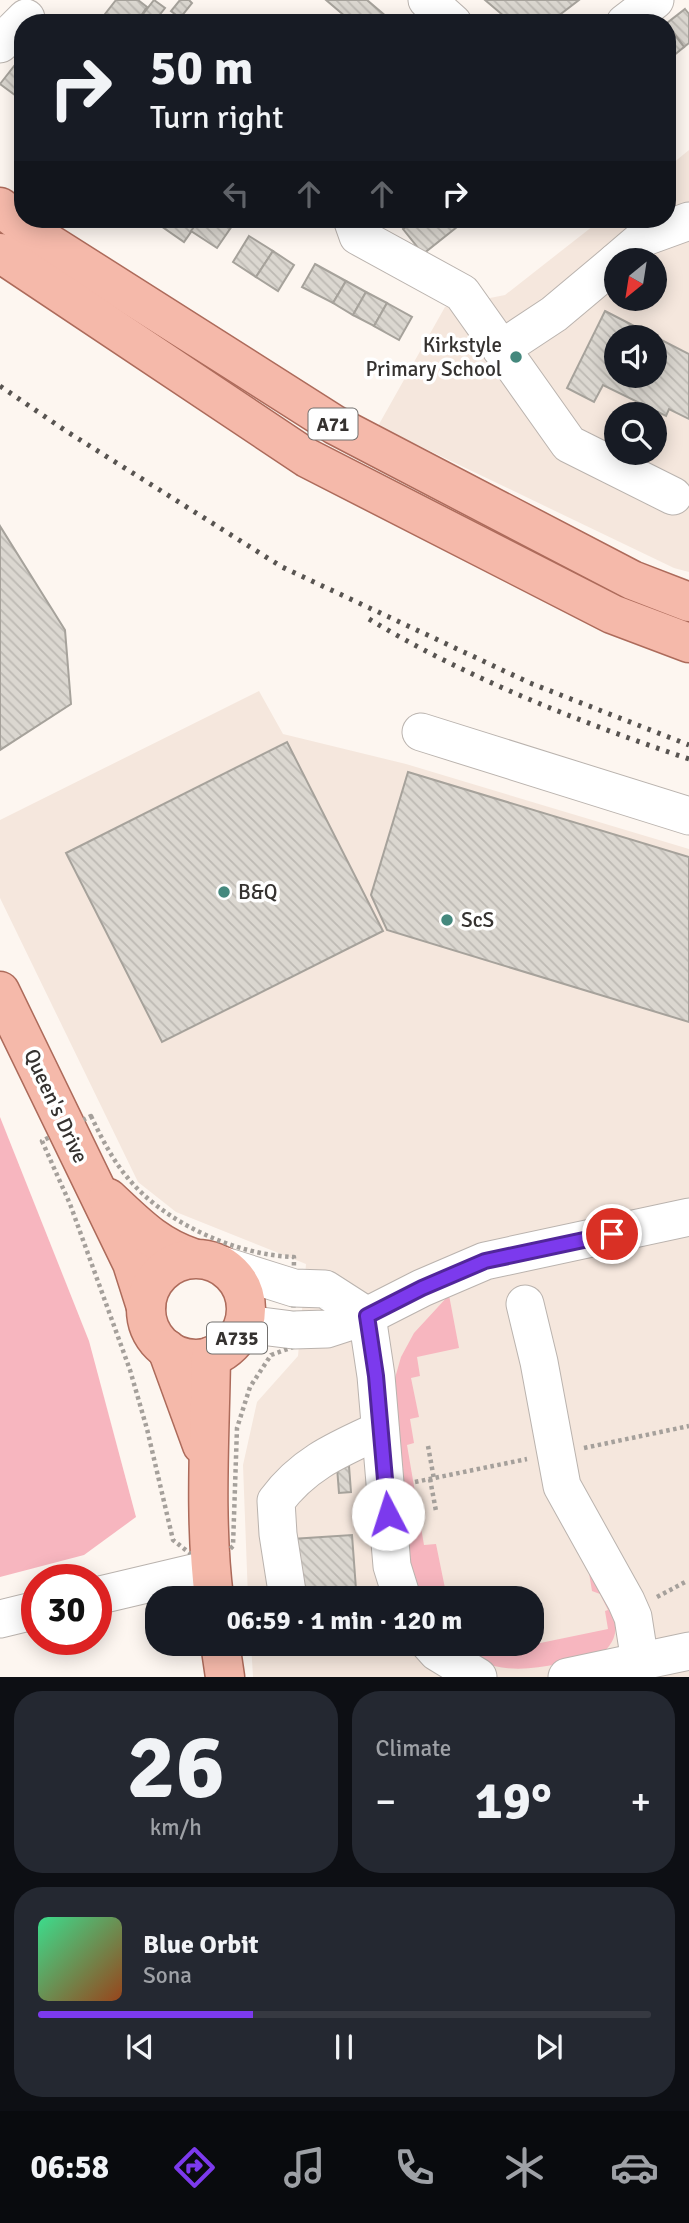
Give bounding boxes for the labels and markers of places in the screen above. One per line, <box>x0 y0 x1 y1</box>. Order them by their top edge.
place label: Kirkstyle Primary School <box>366 332 502 382</box>
marker: Kirkstyle Primary School <box>508 349 524 365</box>
place label: B&Q <box>238 879 278 905</box>
marker: B&Q <box>216 884 232 900</box>
place label: ScS <box>461 907 494 933</box>
marker: ScS <box>439 912 455 928</box>
pin <box>582 1204 642 1264</box>

